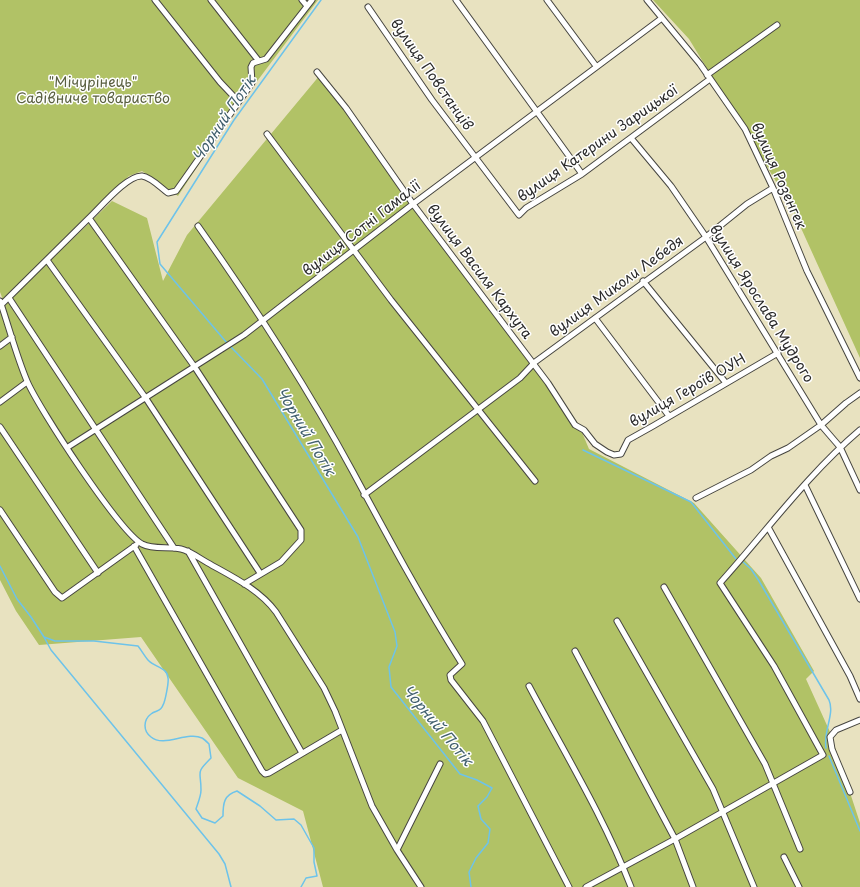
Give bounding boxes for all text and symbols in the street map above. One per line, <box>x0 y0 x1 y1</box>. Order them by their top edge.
street label: вулиця Повстанців <box>386 16 476 134</box>
water label: Чорний Потік <box>190 73 260 165</box>
park label: "Мічурінець" Садівниче товариство <box>16 75 170 108</box>
street label: вулиця Катерини Зарицької <box>515 82 681 206</box>
street label: вулиця Розенгек <box>747 120 809 232</box>
street label: вулиця Сотні Гамалії <box>300 178 424 280</box>
street label: вулиця Василя Кархута <box>423 201 535 343</box>
street label: вулиця Ярослава Мудрого <box>705 222 817 386</box>
street label: вулиця Миколи Лебедя <box>547 233 687 341</box>
street label: вулиця Героїв ОУН <box>627 351 749 431</box>
water label: Чорний Потік <box>272 385 338 479</box>
water label: Чорний Потік <box>398 682 476 770</box>

